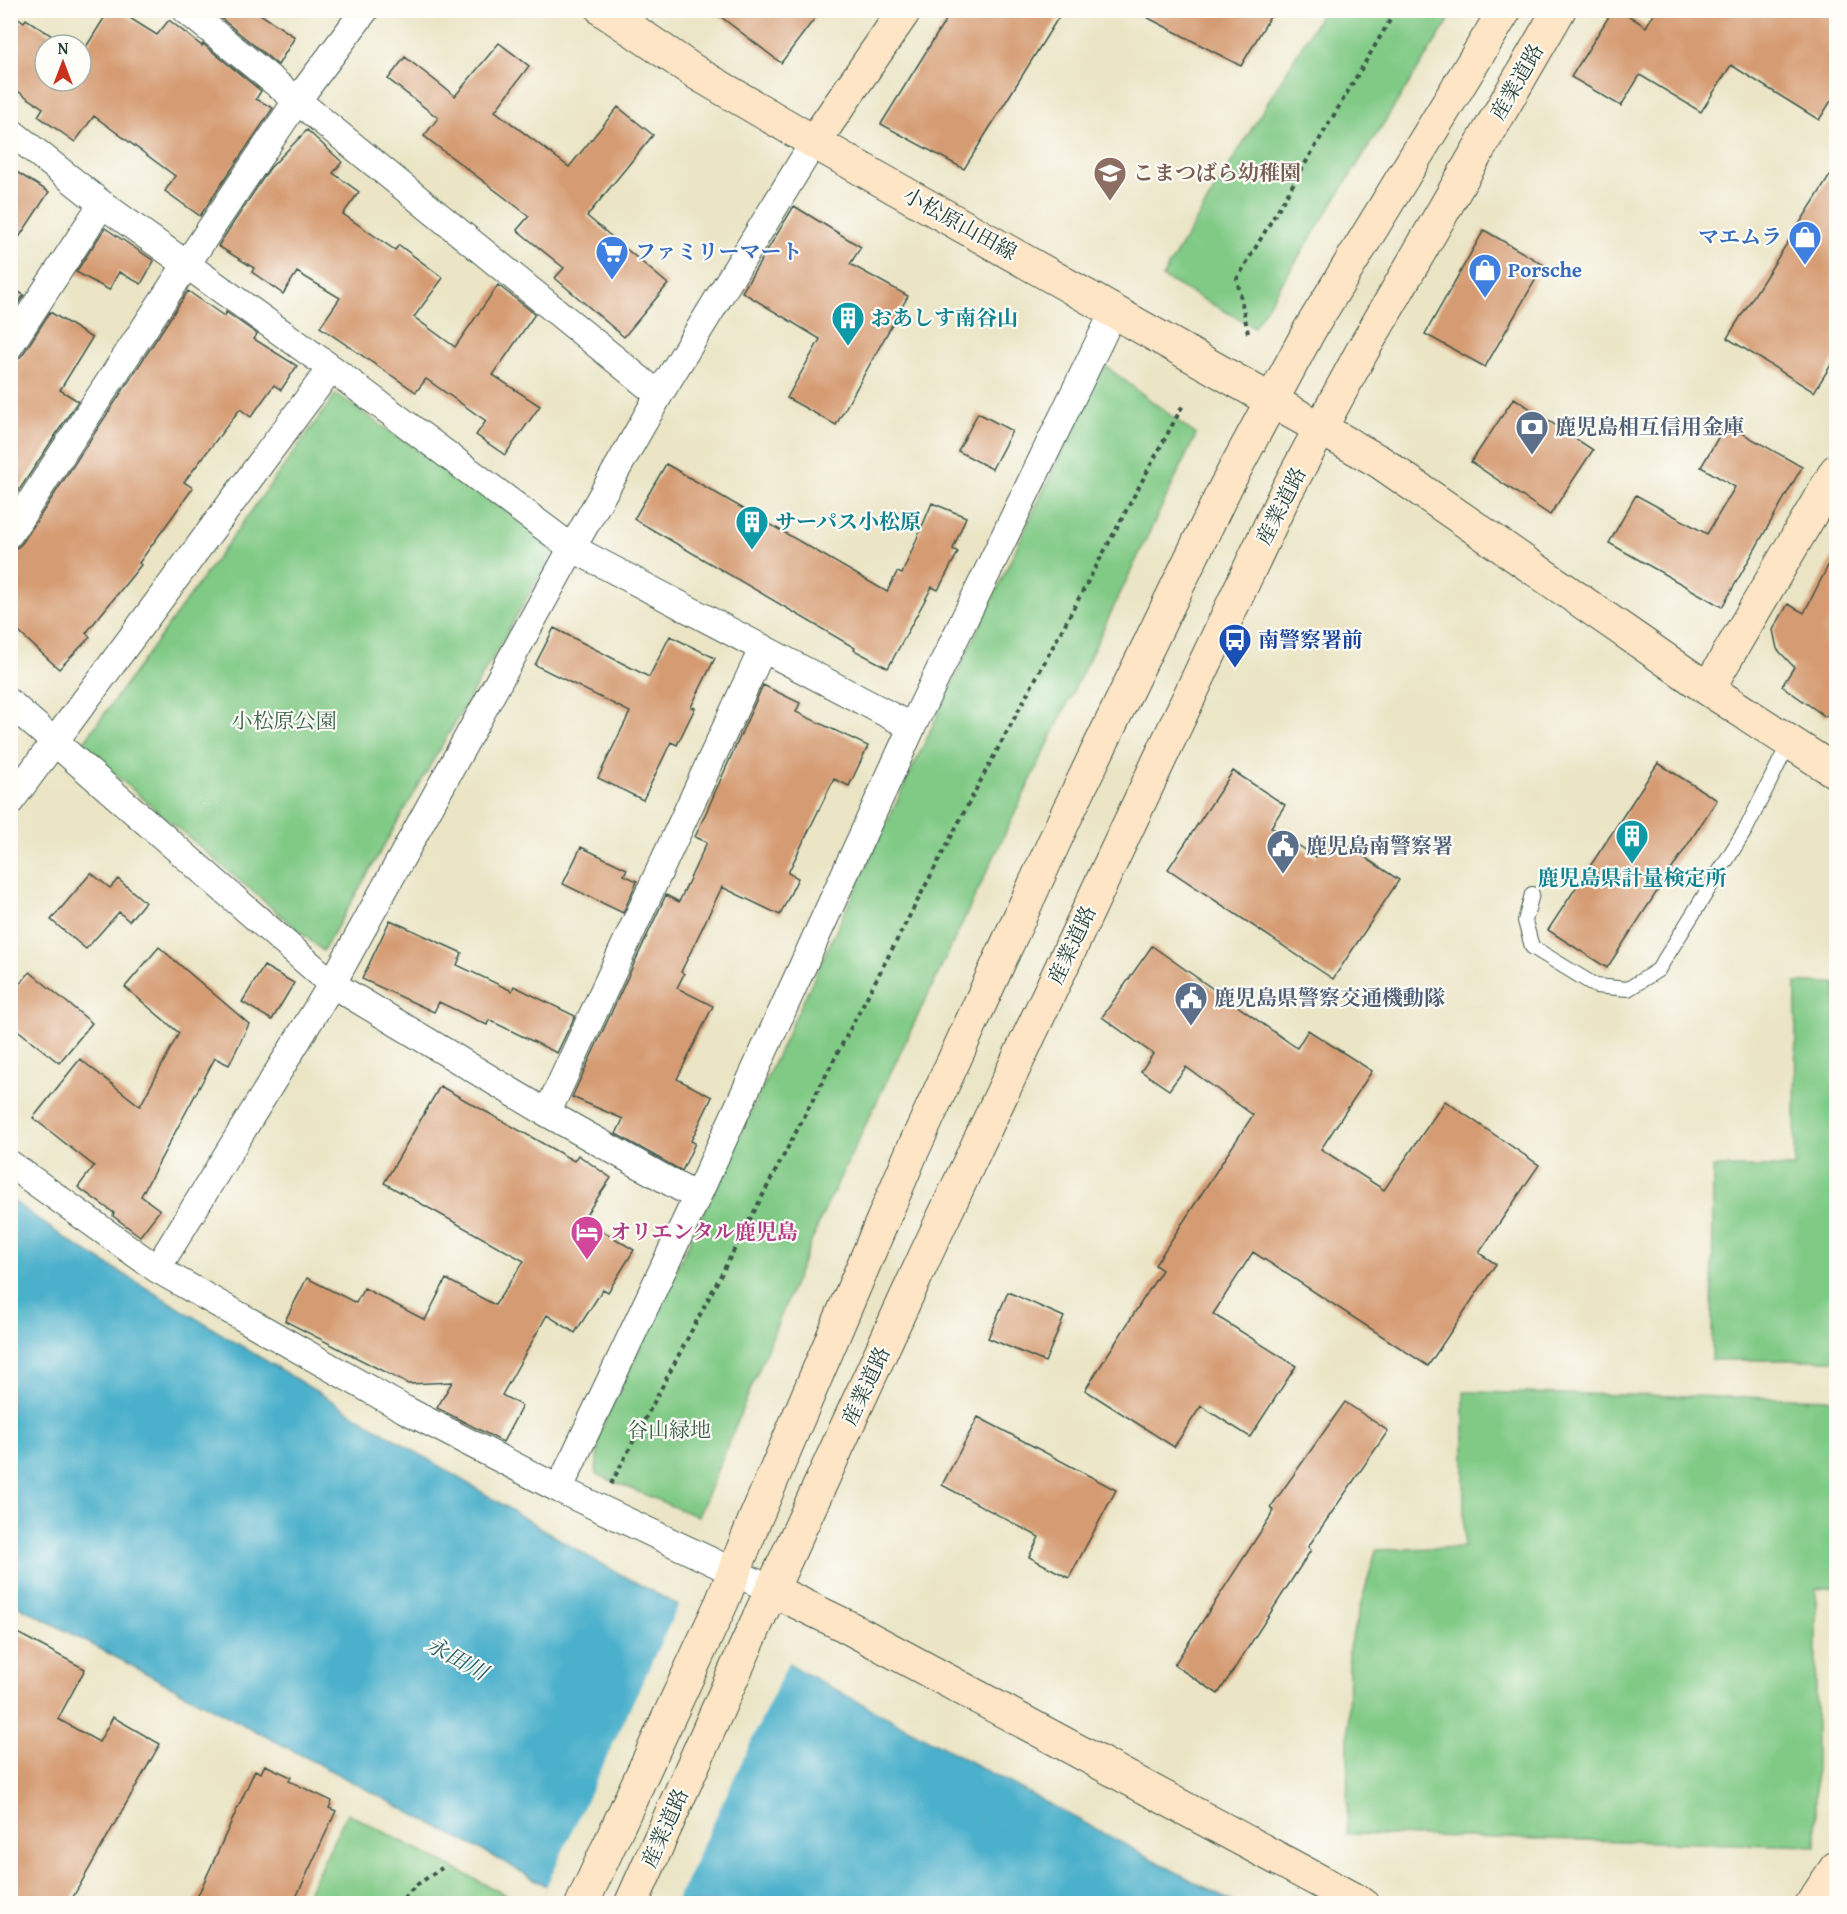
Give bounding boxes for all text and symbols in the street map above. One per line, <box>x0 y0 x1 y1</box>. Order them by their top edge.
north arrow <box>33 33 93 93</box>
text: N <box>58 36 69 60</box>
street label: 産業道路 <box>1482 38 1551 126</box>
school or university icon: こまつばら幼稚園 <box>1092 155 1128 202</box>
place label: こまつばら幼稚園 <box>1133 157 1301 188</box>
street label: 小松原山田線 <box>898 179 1023 268</box>
shop icon: マエムラ <box>1787 219 1823 266</box>
place label: マエムラ <box>1698 221 1782 252</box>
supermarket icon: ファミリーマート <box>594 234 630 281</box>
place label: ファミリーマート <box>635 236 803 267</box>
shop icon: Porsche <box>1467 252 1503 299</box>
place label: Porsche <box>1508 254 1582 285</box>
building icon: おあしす南谷山 <box>830 300 866 347</box>
place label: おあしす南谷山 <box>871 302 1018 333</box>
bank icon: 鹿児島相互信用金庫 <box>1514 409 1550 456</box>
place label: 鹿児島相互信用金庫 <box>1555 411 1744 442</box>
street label: 産業道路 <box>1248 461 1313 550</box>
building icon: サーパス小松原 <box>734 504 770 551</box>
place label: サーパス小松原 <box>775 506 921 537</box>
bus stop icon: 南警察署前 <box>1217 622 1253 669</box>
place label: 南警察署前 <box>1258 624 1363 655</box>
park label: 小松原公園 <box>232 705 337 736</box>
building icon: 鹿児島県計量検定所 <box>1614 818 1650 865</box>
public building icon: 鹿児島南警察署 <box>1265 828 1301 875</box>
place label: 鹿児島南警察署 <box>1306 830 1453 861</box>
place label: 鹿児島県計量検定所 <box>1538 862 1727 893</box>
street label: 産業道路 <box>1040 900 1103 989</box>
public building icon: 鹿児島県警察交通機動隊 <box>1173 980 1209 1027</box>
place label: 鹿児島県警察交通機動隊 <box>1214 982 1445 1013</box>
hotel icon: オリエンタル鹿児島 <box>569 1214 605 1261</box>
place label: オリエンタル鹿児島 <box>610 1216 798 1247</box>
street label: 産業道路 <box>834 1341 897 1430</box>
park label: 谷山緑地 <box>627 1414 711 1445</box>
water label: 永田川 <box>420 1628 495 1689</box>
street label: 産業道路 <box>633 1783 696 1872</box>

